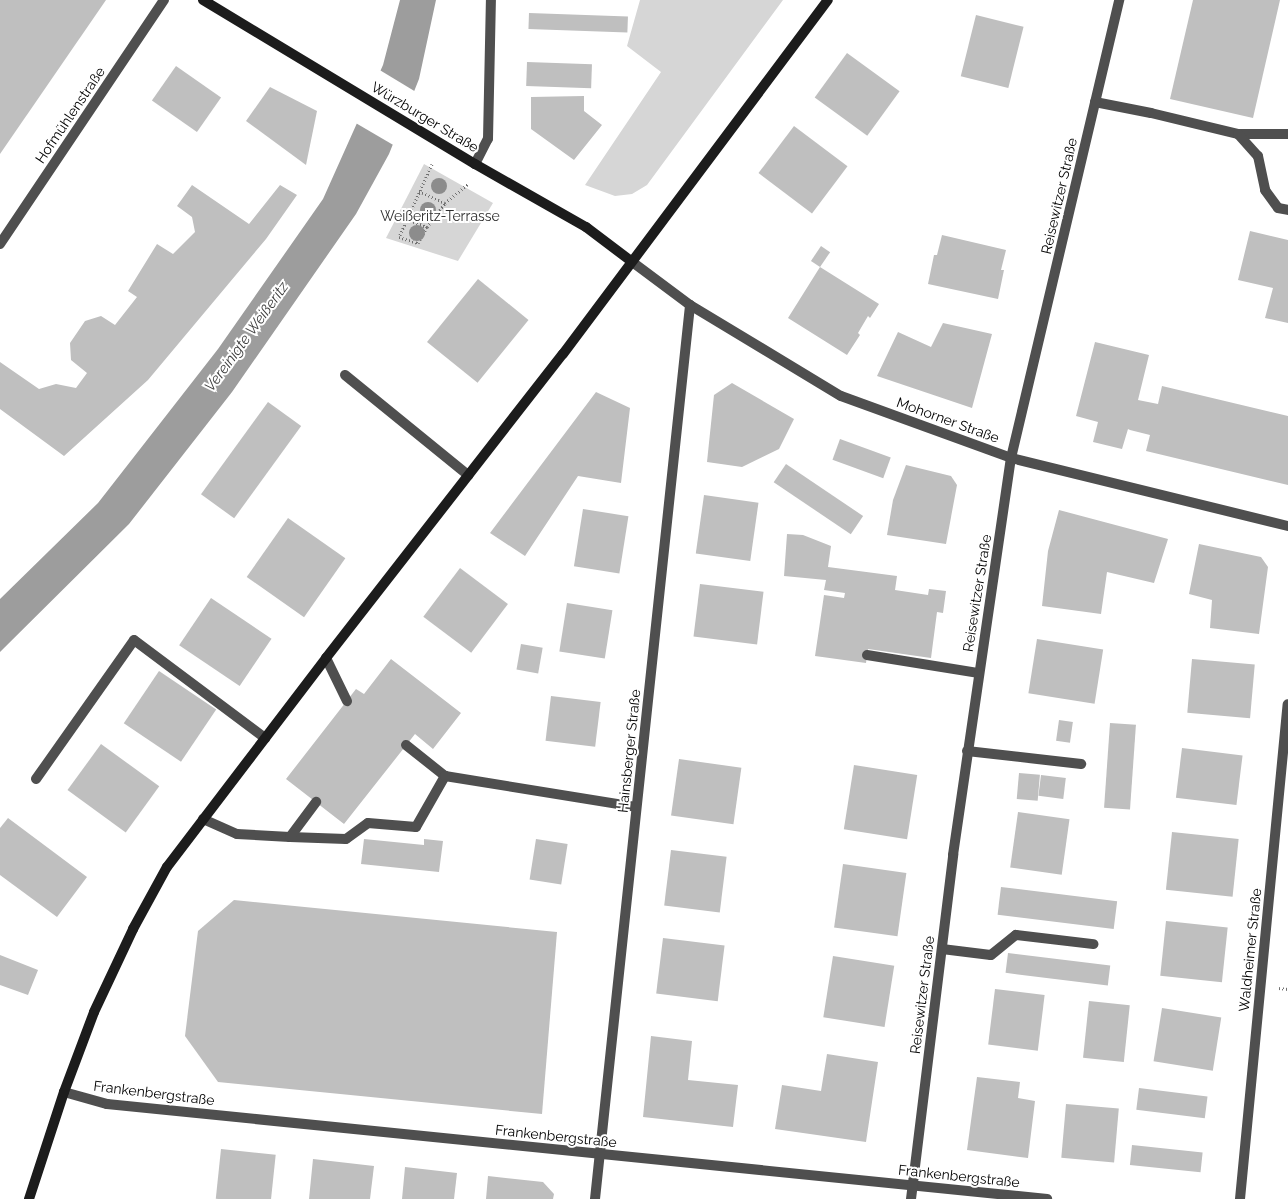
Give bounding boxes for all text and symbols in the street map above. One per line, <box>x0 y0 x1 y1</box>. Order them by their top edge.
street label: Hofmühlenstraße <box>32 64 108 166</box>
street label: Würzburger Straße <box>368 78 482 156</box>
street label: Reisewitzer Straße <box>1037 136 1081 256</box>
park label: Weißeritz-Terrasse <box>380 208 500 224</box>
water label: Vereinigte Weißeritz <box>201 279 293 395</box>
street label: Mohorner Straße <box>894 394 1002 446</box>
street label: Reisewitzer Straße <box>959 533 995 653</box>
street label: Hainsberger Straße <box>614 688 644 814</box>
street label: Waldheimer Straße <box>1235 887 1265 1013</box>
street label: Reisewitzer Straße <box>906 935 938 1055</box>
street label: Frankenbergstraße <box>92 1077 216 1109</box>
street label: Frankenbergstraße <box>494 1121 618 1151</box>
street label: Frankenbergstraße <box>897 1161 1021 1191</box>

